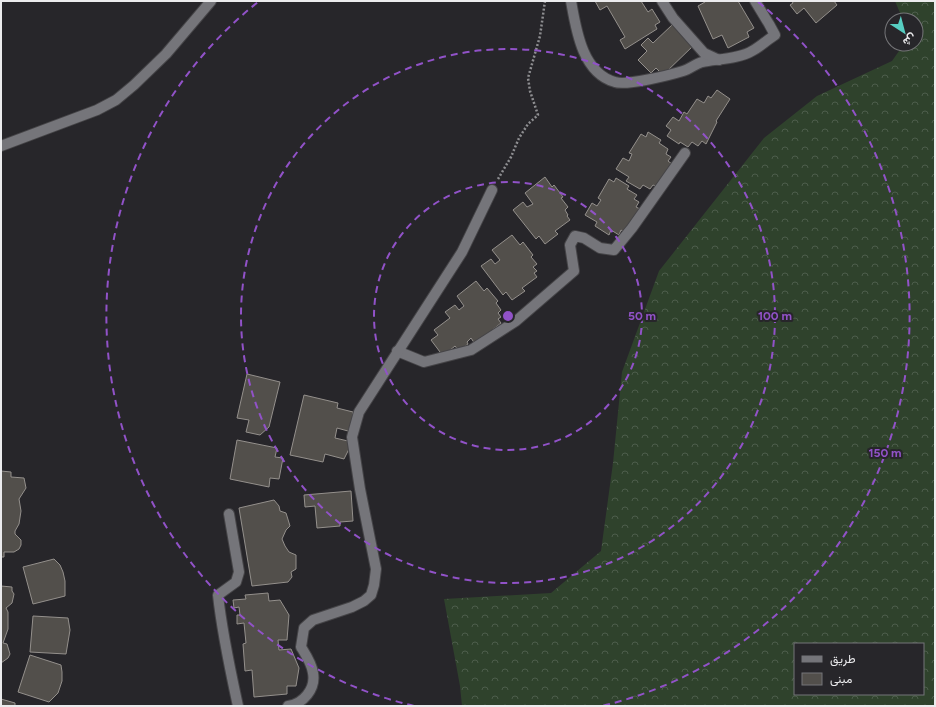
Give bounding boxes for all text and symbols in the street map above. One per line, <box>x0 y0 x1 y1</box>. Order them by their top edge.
north arrow <box>884 12 924 52</box>
text: ش <box>900 31 919 49</box>
centre of rings <box>501 309 515 323</box>
text: 50 m <box>628 309 656 323</box>
text: 100 m <box>758 309 792 323</box>
text: 150 m <box>868 446 902 460</box>
legend <box>794 643 924 695</box>
text: طريق <box>830 652 856 667</box>
text: مبنى <box>830 672 852 687</box>

